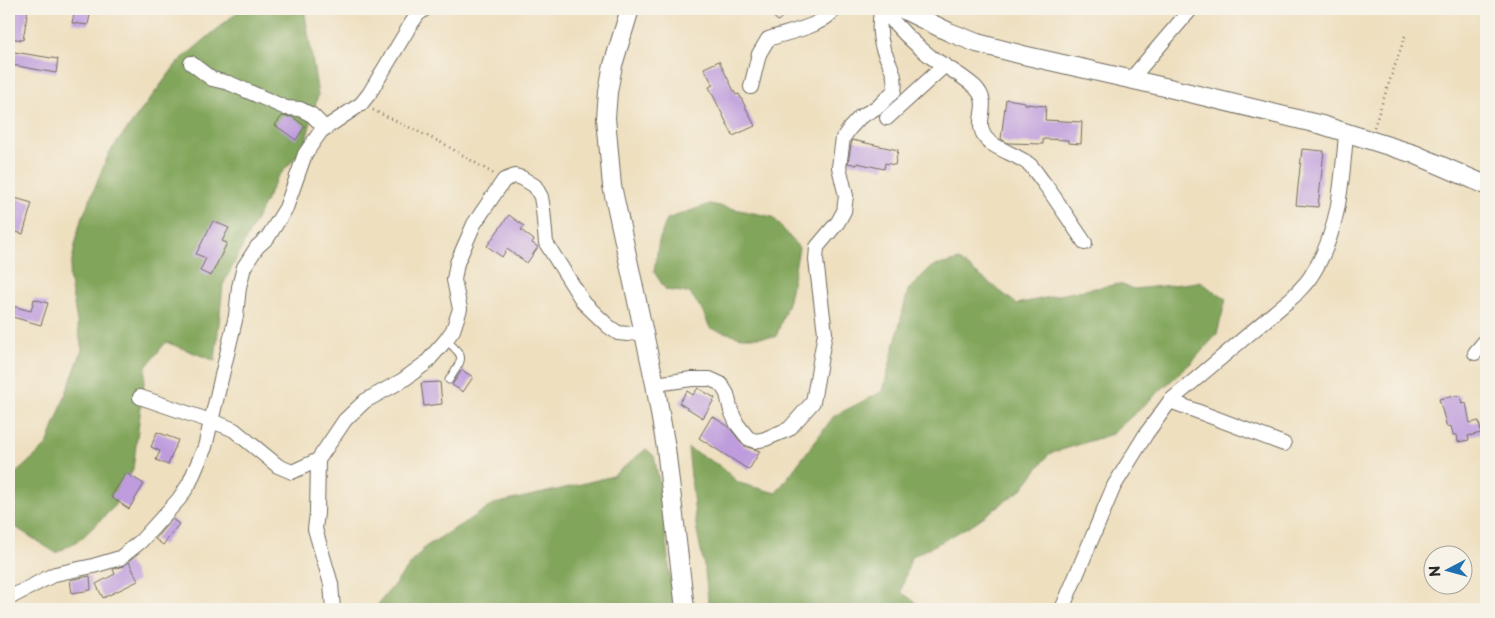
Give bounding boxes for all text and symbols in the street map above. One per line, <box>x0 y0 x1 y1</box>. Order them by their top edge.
north arrow <box>1422 546 1472 596</box>
text: N <box>1424 565 1446 578</box>

